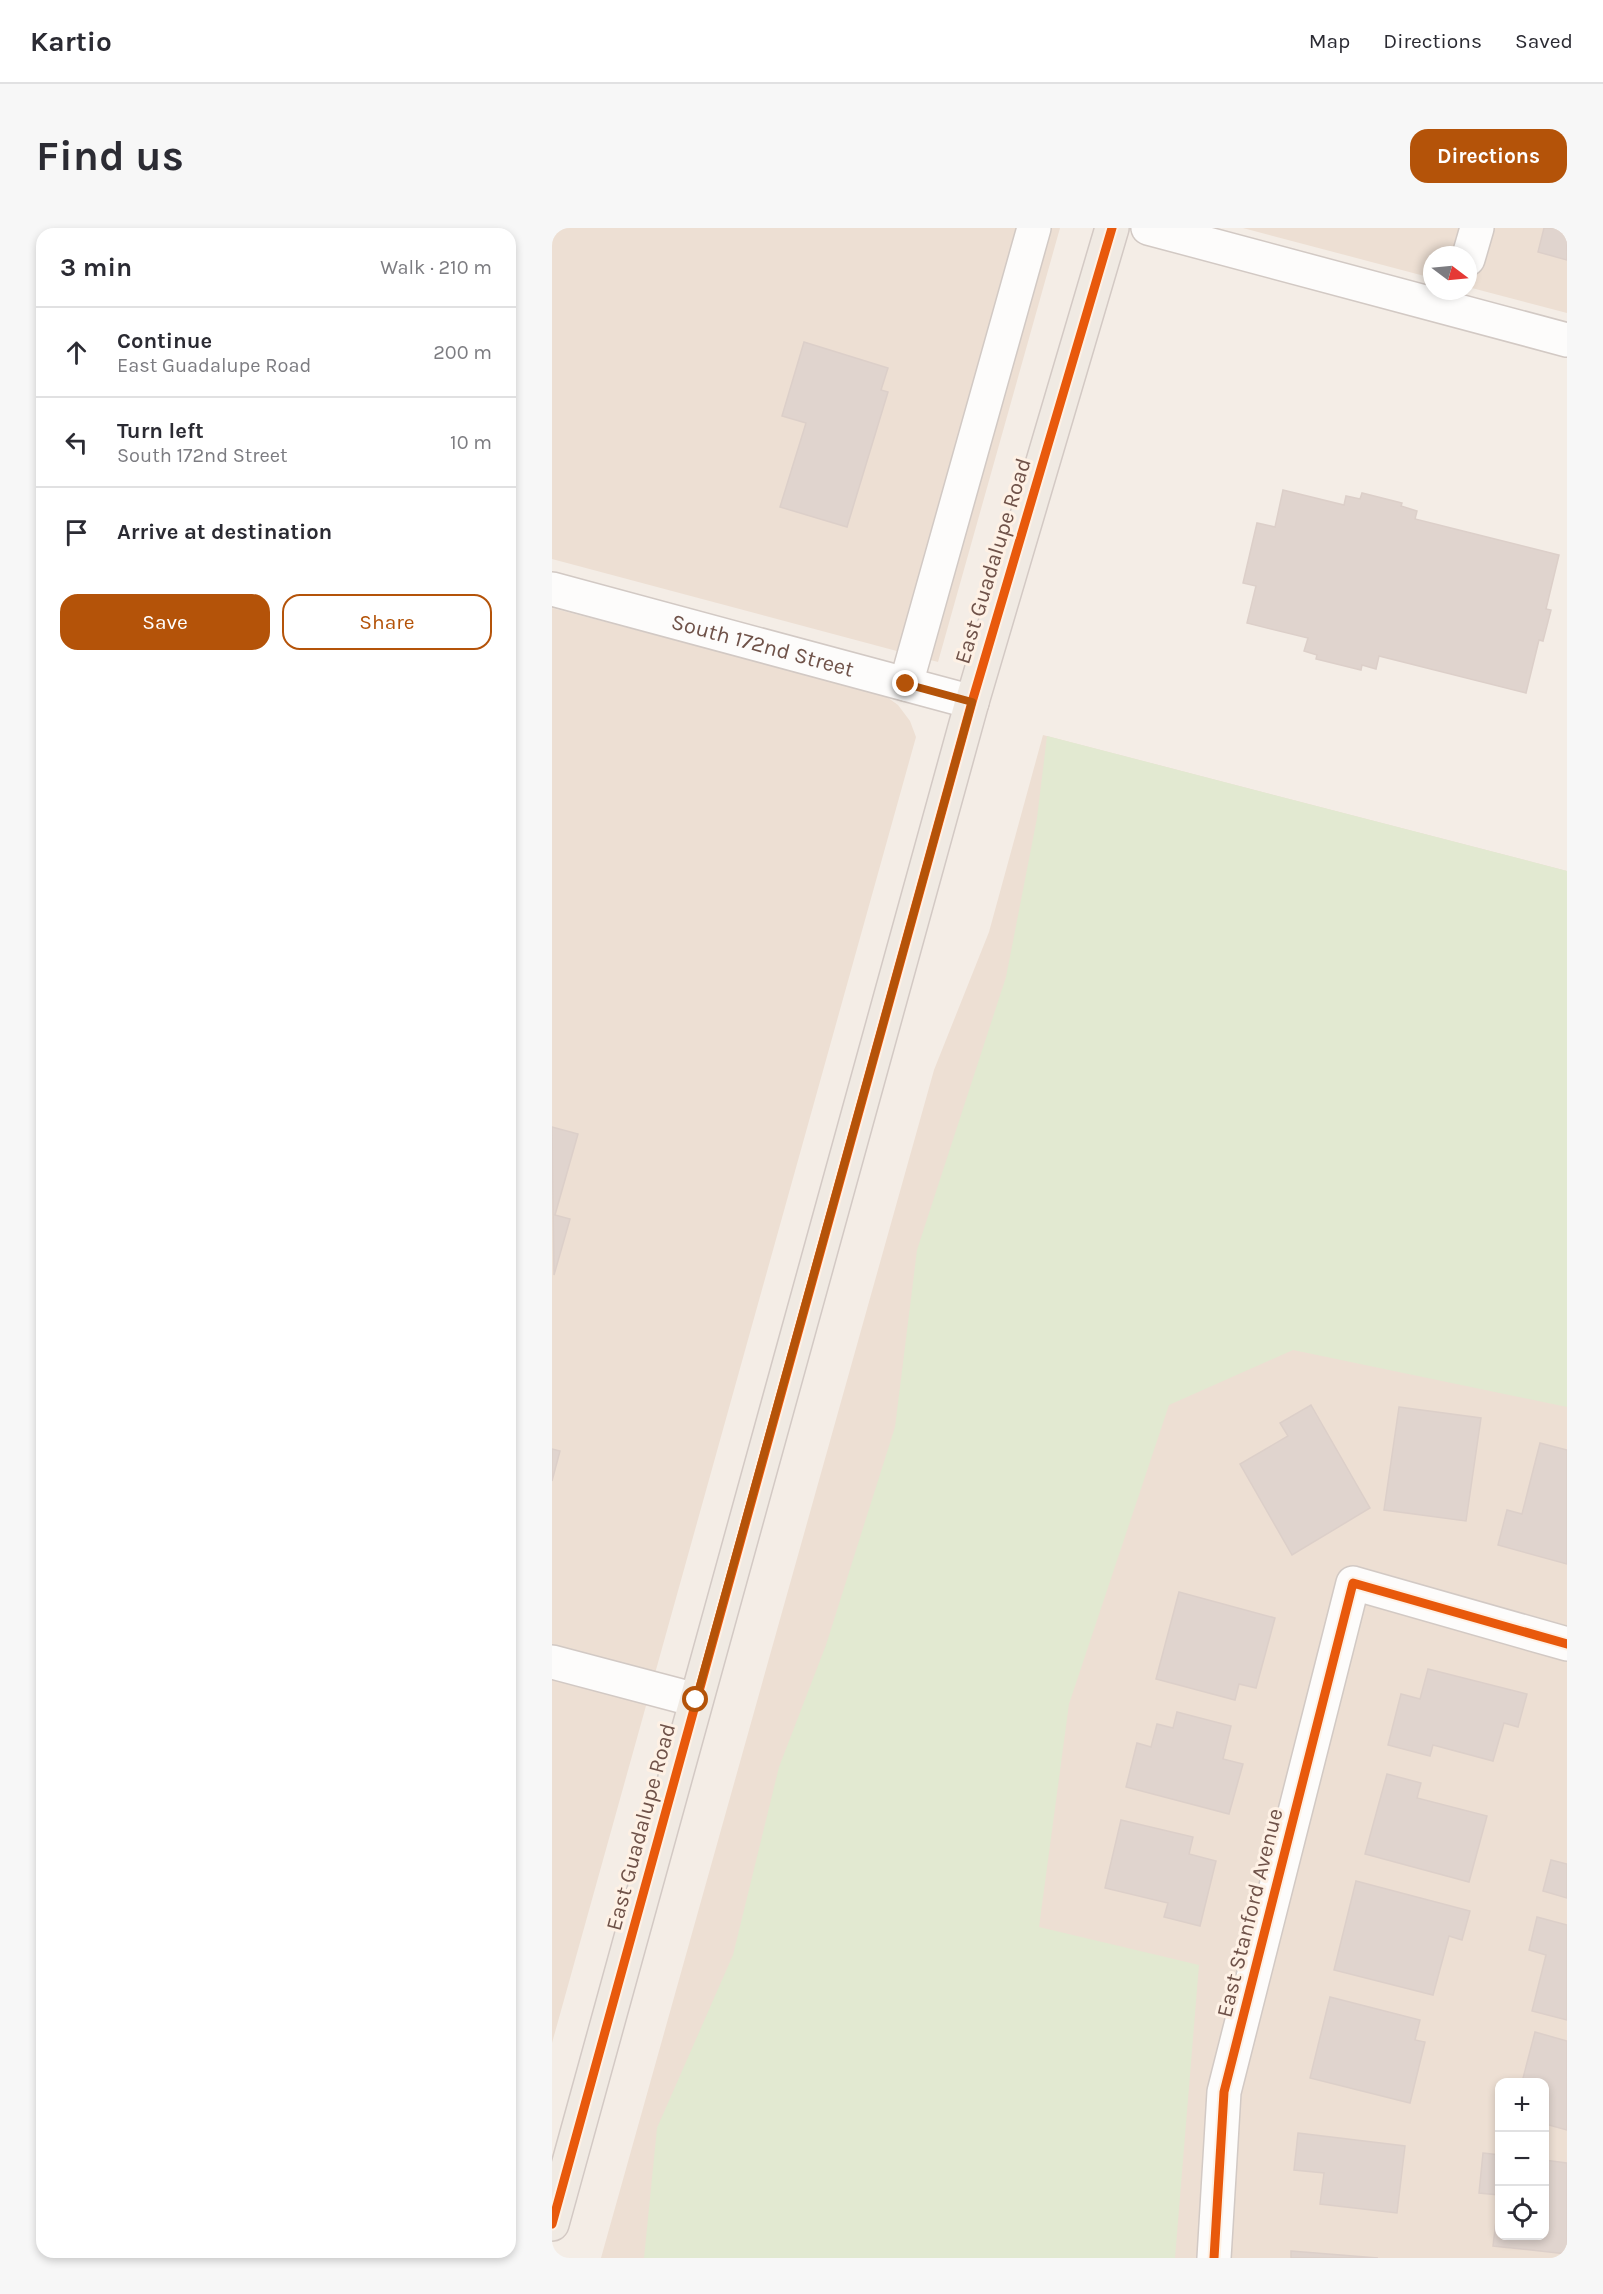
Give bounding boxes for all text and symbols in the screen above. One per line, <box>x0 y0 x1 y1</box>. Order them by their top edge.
text: Kartio <box>30 25 112 58</box>
text: Map <box>1309 29 1350 53</box>
text: Directions <box>1383 29 1482 53</box>
text: Saved <box>1515 29 1573 53</box>
button: Directions <box>1410 129 1567 183</box>
text: Find us <box>36 131 184 181</box>
north arrow <box>1423 246 1477 300</box>
text: 3 min <box>60 252 132 283</box>
text: Walk · 210 m <box>380 256 492 279</box>
text: Continue <box>117 328 212 354</box>
icon: ahead <box>60 336 93 369</box>
text: 200 m <box>433 341 492 364</box>
text: East Guadalupe Road <box>117 354 311 377</box>
text: Turn left <box>117 418 204 444</box>
icon: left <box>60 426 93 459</box>
text: 10 m <box>450 431 492 454</box>
text: South 172nd Street <box>117 444 288 467</box>
street label: East Guadalupe Road <box>949 455 1037 667</box>
icon: arrive <box>60 516 93 549</box>
text: Arrive at destination <box>117 519 332 545</box>
button: Save <box>60 594 270 650</box>
button: Share <box>282 594 492 650</box>
street label: South 172nd Street <box>668 609 857 683</box>
route end <box>892 670 918 696</box>
route start <box>682 1686 708 1712</box>
street label: East Guadalupe Road <box>601 1720 681 1934</box>
street label: East Stanford Avenue <box>1211 1806 1289 2020</box>
map controls <box>1495 2078 1549 2240</box>
button: + <box>1495 2078 1549 2132</box>
button: − <box>1495 2132 1549 2186</box>
button: locate <box>1495 2186 1549 2240</box>

